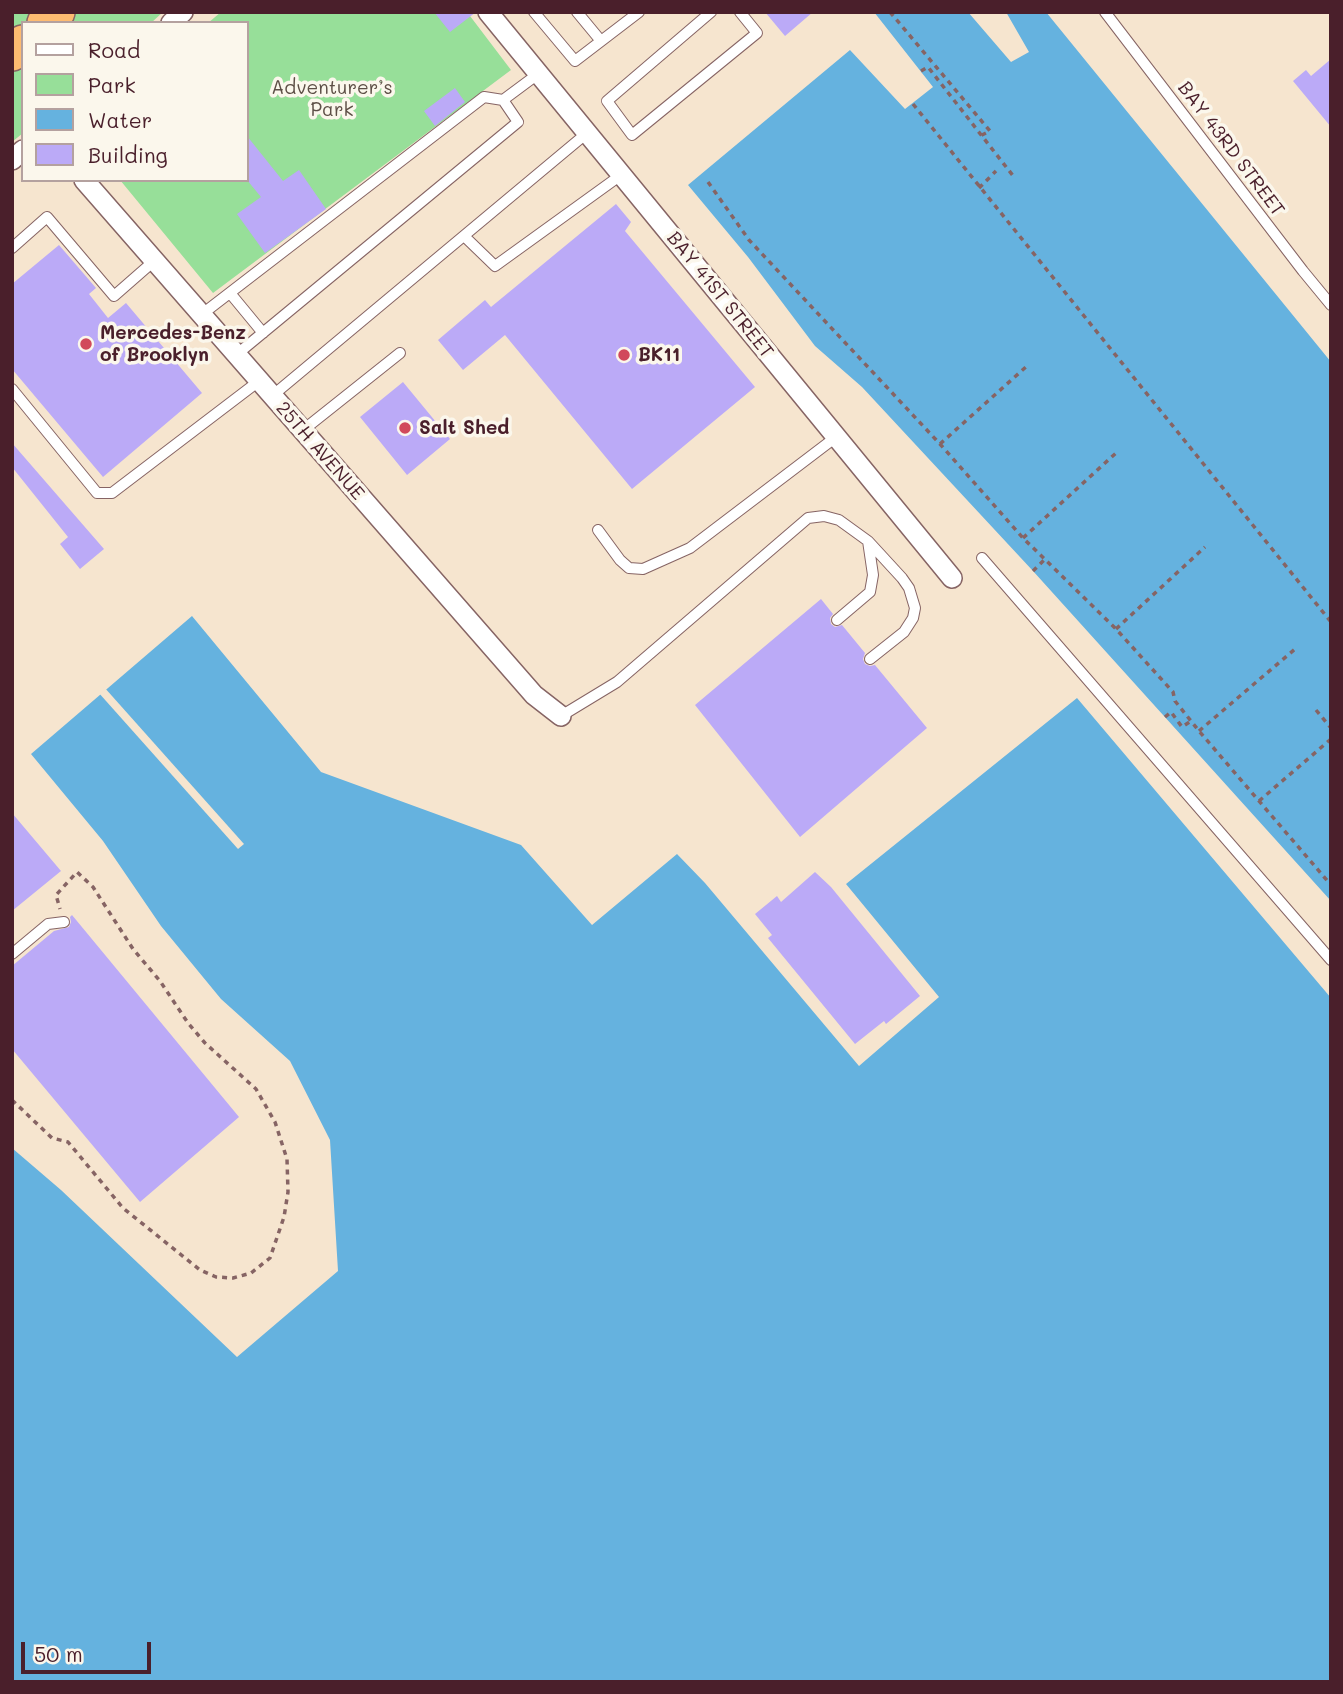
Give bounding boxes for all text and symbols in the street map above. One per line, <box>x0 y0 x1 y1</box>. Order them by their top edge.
legend <box>21 21 248 182</box>
text: Road <box>88 36 140 63</box>
text: Park <box>88 71 136 98</box>
park label: Adventurer’s Park <box>271 77 393 121</box>
street label: BAY 43RD STREET <box>1173 77 1289 221</box>
text: Water <box>88 106 152 133</box>
text: Building <box>88 141 168 168</box>
street label: BAY 41ST STREET <box>662 227 778 363</box>
place label: Mercedes-Benz of Brooklyn <box>100 322 246 366</box>
marker: Mercedes-Benz of Brooklyn <box>78 336 94 352</box>
place label: BK11 <box>638 344 680 366</box>
marker: BK11 <box>616 347 632 363</box>
street label: 25TH AVENUE <box>271 397 369 505</box>
place label: Salt Shed <box>419 417 509 439</box>
marker: Salt Shed <box>397 420 413 436</box>
scale bar <box>24 1628 154 1672</box>
text: 50 m <box>34 1640 83 1667</box>

